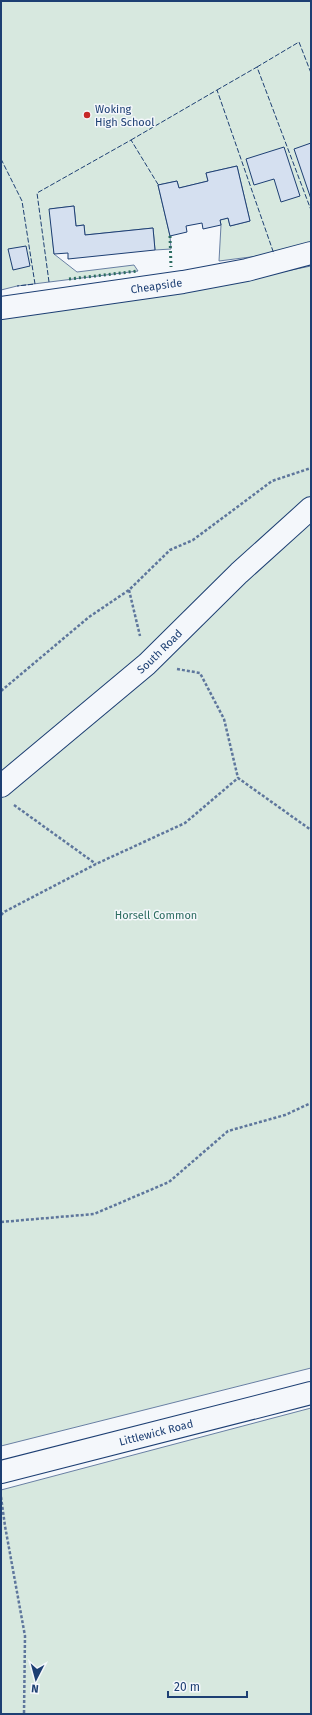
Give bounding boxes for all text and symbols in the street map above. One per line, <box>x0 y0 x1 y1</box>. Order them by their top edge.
place label: Woking High School <box>95 103 154 129</box>
marker: Woking High School <box>82 110 92 120</box>
street label: Cheapside <box>130 276 183 296</box>
street label: South Road <box>135 627 185 676</box>
park label: Horsell Common <box>115 909 197 922</box>
street label: Littlewick Road <box>118 1417 195 1449</box>
north arrow <box>16 1659 56 1699</box>
scale bar <box>168 1673 247 1699</box>
text: 20 m <box>174 1680 200 1694</box>
text: N <box>31 1682 39 1695</box>

